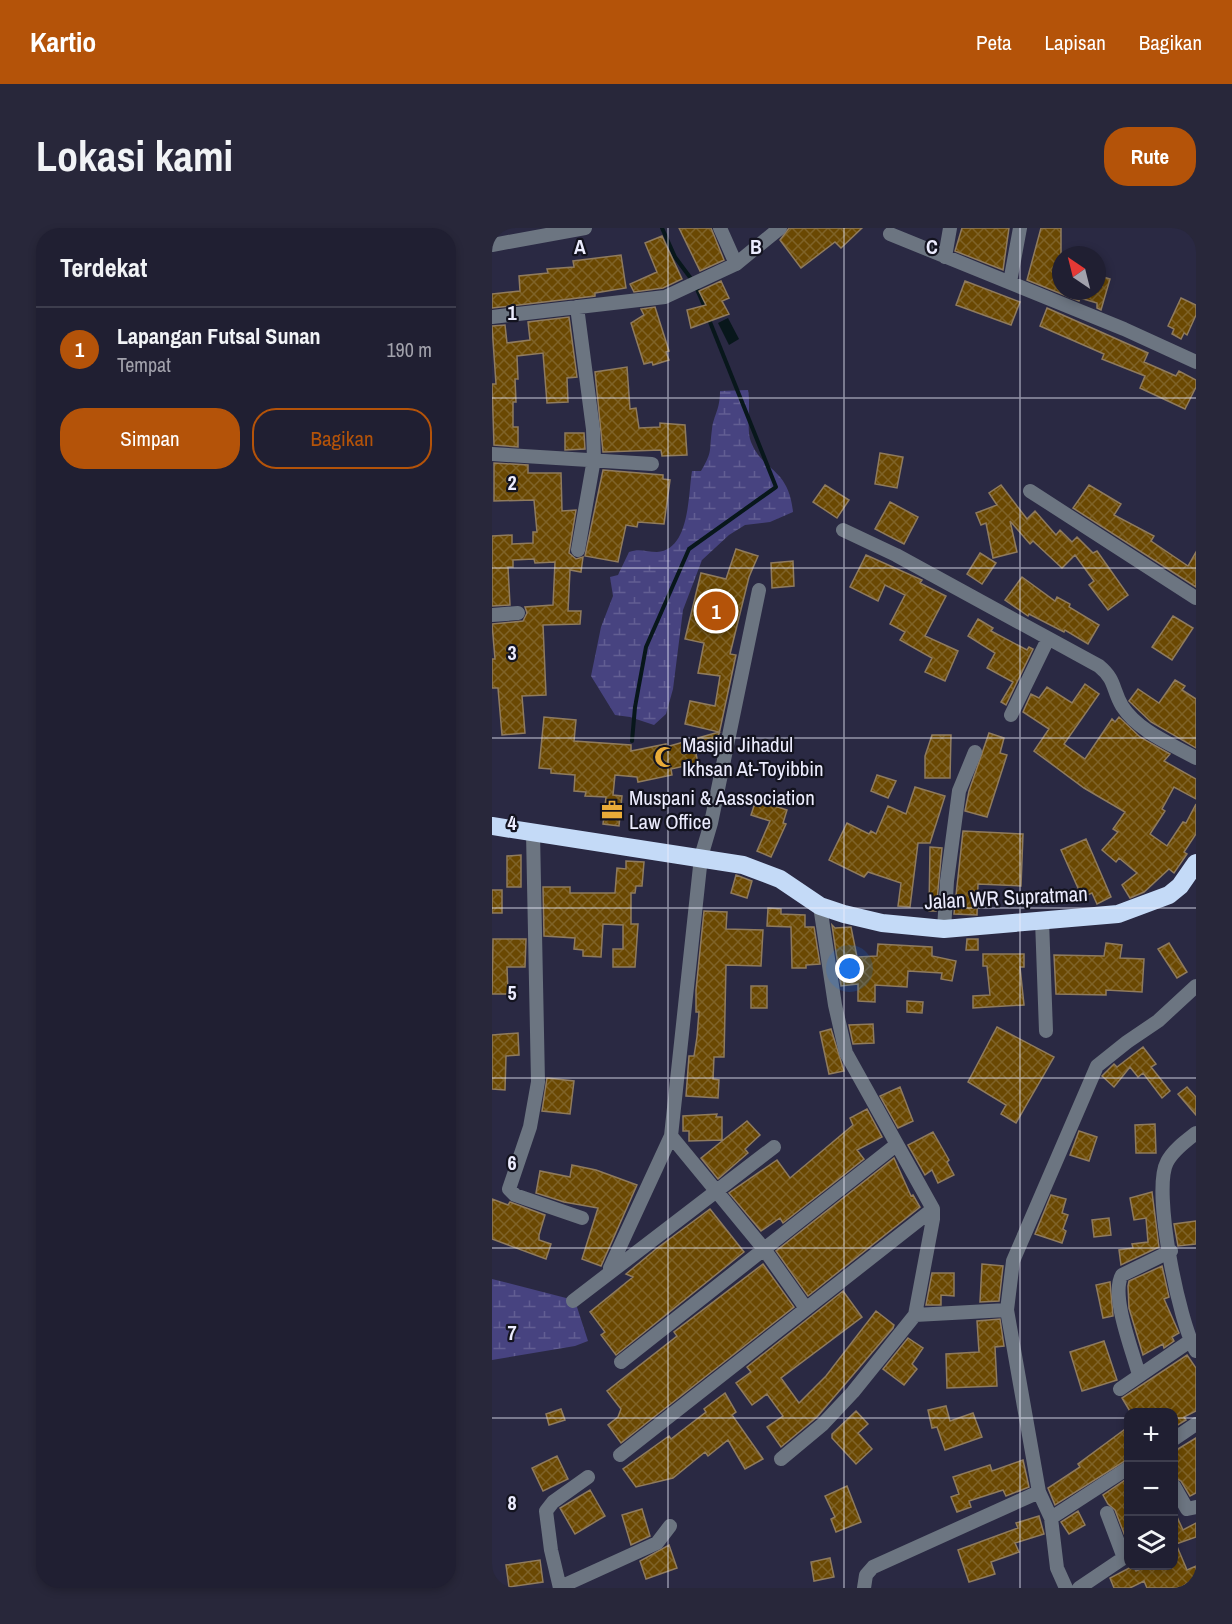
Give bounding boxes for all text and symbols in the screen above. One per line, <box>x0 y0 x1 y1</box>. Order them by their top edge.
text: Kartio <box>30 23 96 61</box>
text: Peta <box>976 28 1012 57</box>
text: Lapisan <box>1045 28 1106 57</box>
text: Bagikan <box>1139 28 1202 57</box>
button: Rute <box>1104 127 1196 186</box>
text: Lokasi kami <box>36 128 233 184</box>
text: A <box>574 233 586 260</box>
text: B <box>750 233 762 260</box>
text: C <box>926 233 938 260</box>
north arrow <box>1052 246 1106 300</box>
text: Terdekat <box>60 250 147 285</box>
text: 1 <box>507 299 517 326</box>
text: Lapangan Futsal Sunan <box>117 321 321 351</box>
text: 1 <box>75 336 84 363</box>
text: 190 m <box>386 336 432 363</box>
text: Tempat <box>117 351 171 378</box>
button: Simpan <box>60 408 240 469</box>
button: Bagikan <box>252 408 432 469</box>
text: 2 <box>507 469 517 496</box>
pin: 1 <box>696 588 736 634</box>
text: 3 <box>507 639 517 666</box>
place label: Masjid Jihadul Ikhsan At-Toyibbin <box>682 730 824 783</box>
mosque icon: Masjid Jihadul Ikhsan At-Toyibbin <box>653 745 677 769</box>
place label: Muspani & Aassociation Law Office <box>629 783 815 836</box>
office icon: Muspani & Aassociation Law Office <box>600 798 624 822</box>
text: 4 <box>507 809 517 836</box>
street label: Jalan WR Supratman <box>923 879 1088 916</box>
your location <box>835 954 864 983</box>
text: 5 <box>507 979 517 1006</box>
text: 6 <box>507 1149 517 1176</box>
text: 7 <box>507 1319 517 1346</box>
map controls <box>1124 1408 1178 1570</box>
button: + <box>1124 1408 1178 1462</box>
button: − <box>1124 1462 1178 1516</box>
text: 8 <box>507 1489 517 1516</box>
button: layers <box>1124 1516 1178 1570</box>

